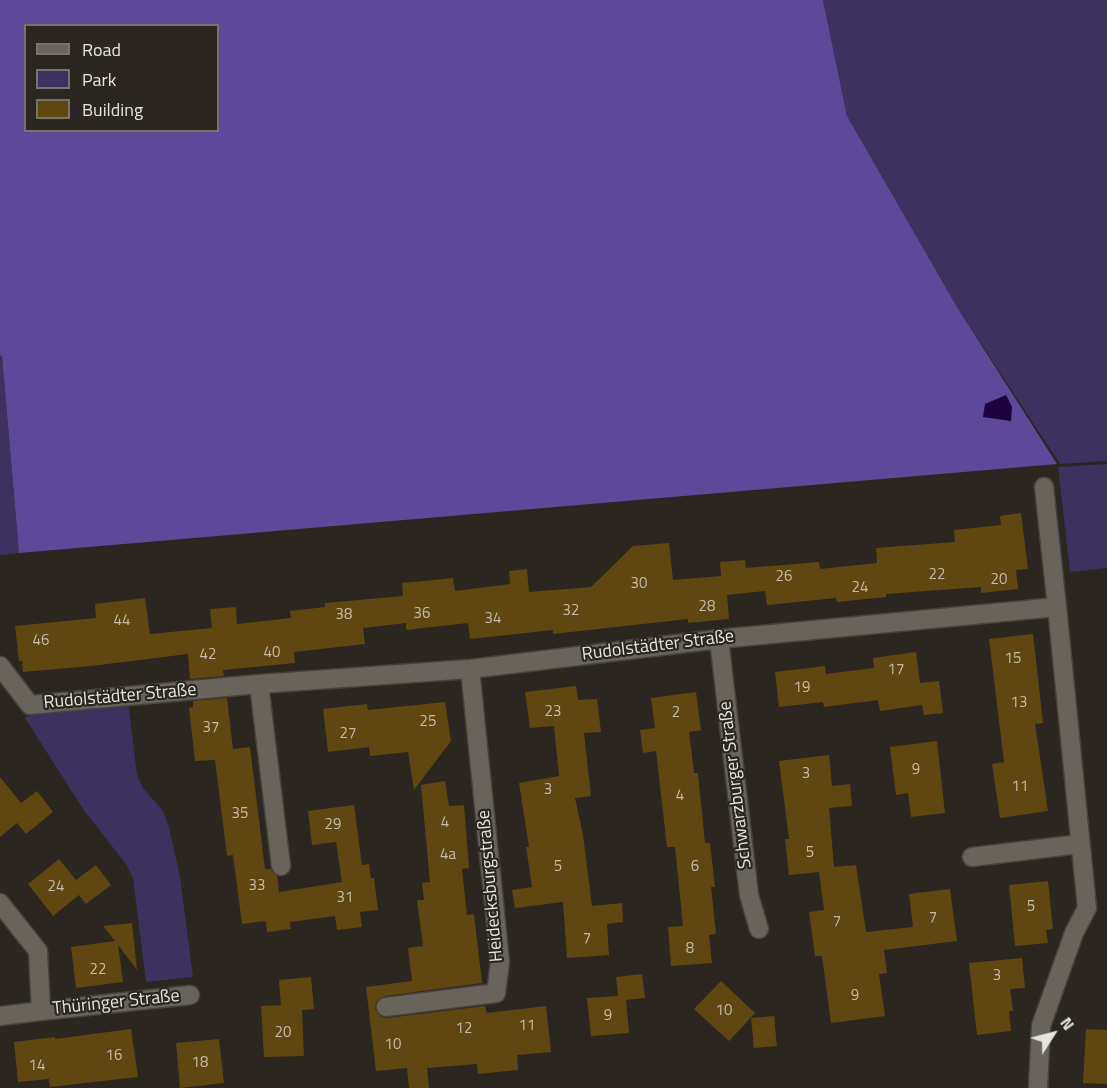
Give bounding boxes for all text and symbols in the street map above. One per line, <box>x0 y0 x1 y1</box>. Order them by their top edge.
legend <box>24 24 219 132</box>
text: Road <box>82 36 121 63</box>
text: Park <box>82 66 116 93</box>
text: Building <box>82 96 143 123</box>
house number: 22 <box>929 566 945 584</box>
house number: 26 <box>776 568 792 586</box>
house number: 20 <box>991 571 1007 589</box>
house number: 30 <box>631 575 647 593</box>
house number: 24 <box>852 579 868 597</box>
house number: 28 <box>699 598 715 616</box>
house number: 32 <box>563 602 579 620</box>
house number: 36 <box>414 605 430 623</box>
house number: 38 <box>336 606 352 624</box>
house number: 34 <box>485 610 501 628</box>
house number: 44 <box>114 612 130 630</box>
street label: Rudolstädter Straße <box>581 626 735 666</box>
house number: 46 <box>33 632 49 650</box>
house number: 40 <box>264 644 280 662</box>
house number: 42 <box>200 646 216 664</box>
house number: 15 <box>1005 650 1021 668</box>
house number: 17 <box>888 661 904 679</box>
house number: 19 <box>794 679 810 697</box>
street label: Rudolstädter Straße <box>43 680 197 714</box>
house number: 13 <box>1011 694 1027 712</box>
street label: Schwarzburger Straße <box>715 700 757 870</box>
house number: 23 <box>545 703 561 721</box>
house number: 2 <box>672 704 680 722</box>
house number: 25 <box>420 713 436 731</box>
house number: 37 <box>203 719 219 737</box>
house number: 27 <box>340 725 356 743</box>
house number: 9 <box>912 761 920 779</box>
house number: 3 <box>802 765 810 783</box>
house number: 11 <box>1012 778 1028 796</box>
house number: 3 <box>544 781 552 799</box>
house number: 4 <box>676 787 684 805</box>
house number: 35 <box>232 805 248 823</box>
street label: Heidecksburgstraße <box>474 809 508 963</box>
house number: 4 <box>441 814 449 832</box>
house number: 29 <box>325 816 341 834</box>
house number: 5 <box>806 844 814 862</box>
house number: 4a <box>440 846 456 864</box>
house number: 5 <box>554 858 562 876</box>
house number: 6 <box>691 858 699 876</box>
house number: 33 <box>249 877 265 895</box>
house number: 24 <box>48 878 64 896</box>
house number: 31 <box>337 889 353 907</box>
house number: 5 <box>1027 898 1035 916</box>
house number: 7 <box>929 909 937 927</box>
house number: 7 <box>833 913 841 931</box>
house number: 7 <box>583 930 591 948</box>
house number: 8 <box>686 940 694 958</box>
house number: 22 <box>90 961 106 979</box>
house number: 3 <box>993 967 1001 985</box>
street label: Thüringer Straße <box>51 986 181 1020</box>
house number: 9 <box>851 987 859 1005</box>
house number: 10 <box>716 1002 732 1020</box>
north arrow <box>1023 1004 1083 1064</box>
house number: 9 <box>604 1007 612 1025</box>
text: N <box>1055 1012 1081 1035</box>
house number: 11 <box>519 1017 535 1035</box>
house number: 12 <box>456 1020 472 1038</box>
house number: 20 <box>275 1024 291 1042</box>
house number: 10 <box>385 1036 401 1054</box>
house number: 16 <box>106 1047 122 1065</box>
house number: 18 <box>192 1054 208 1072</box>
house number: 14 <box>29 1057 45 1075</box>

